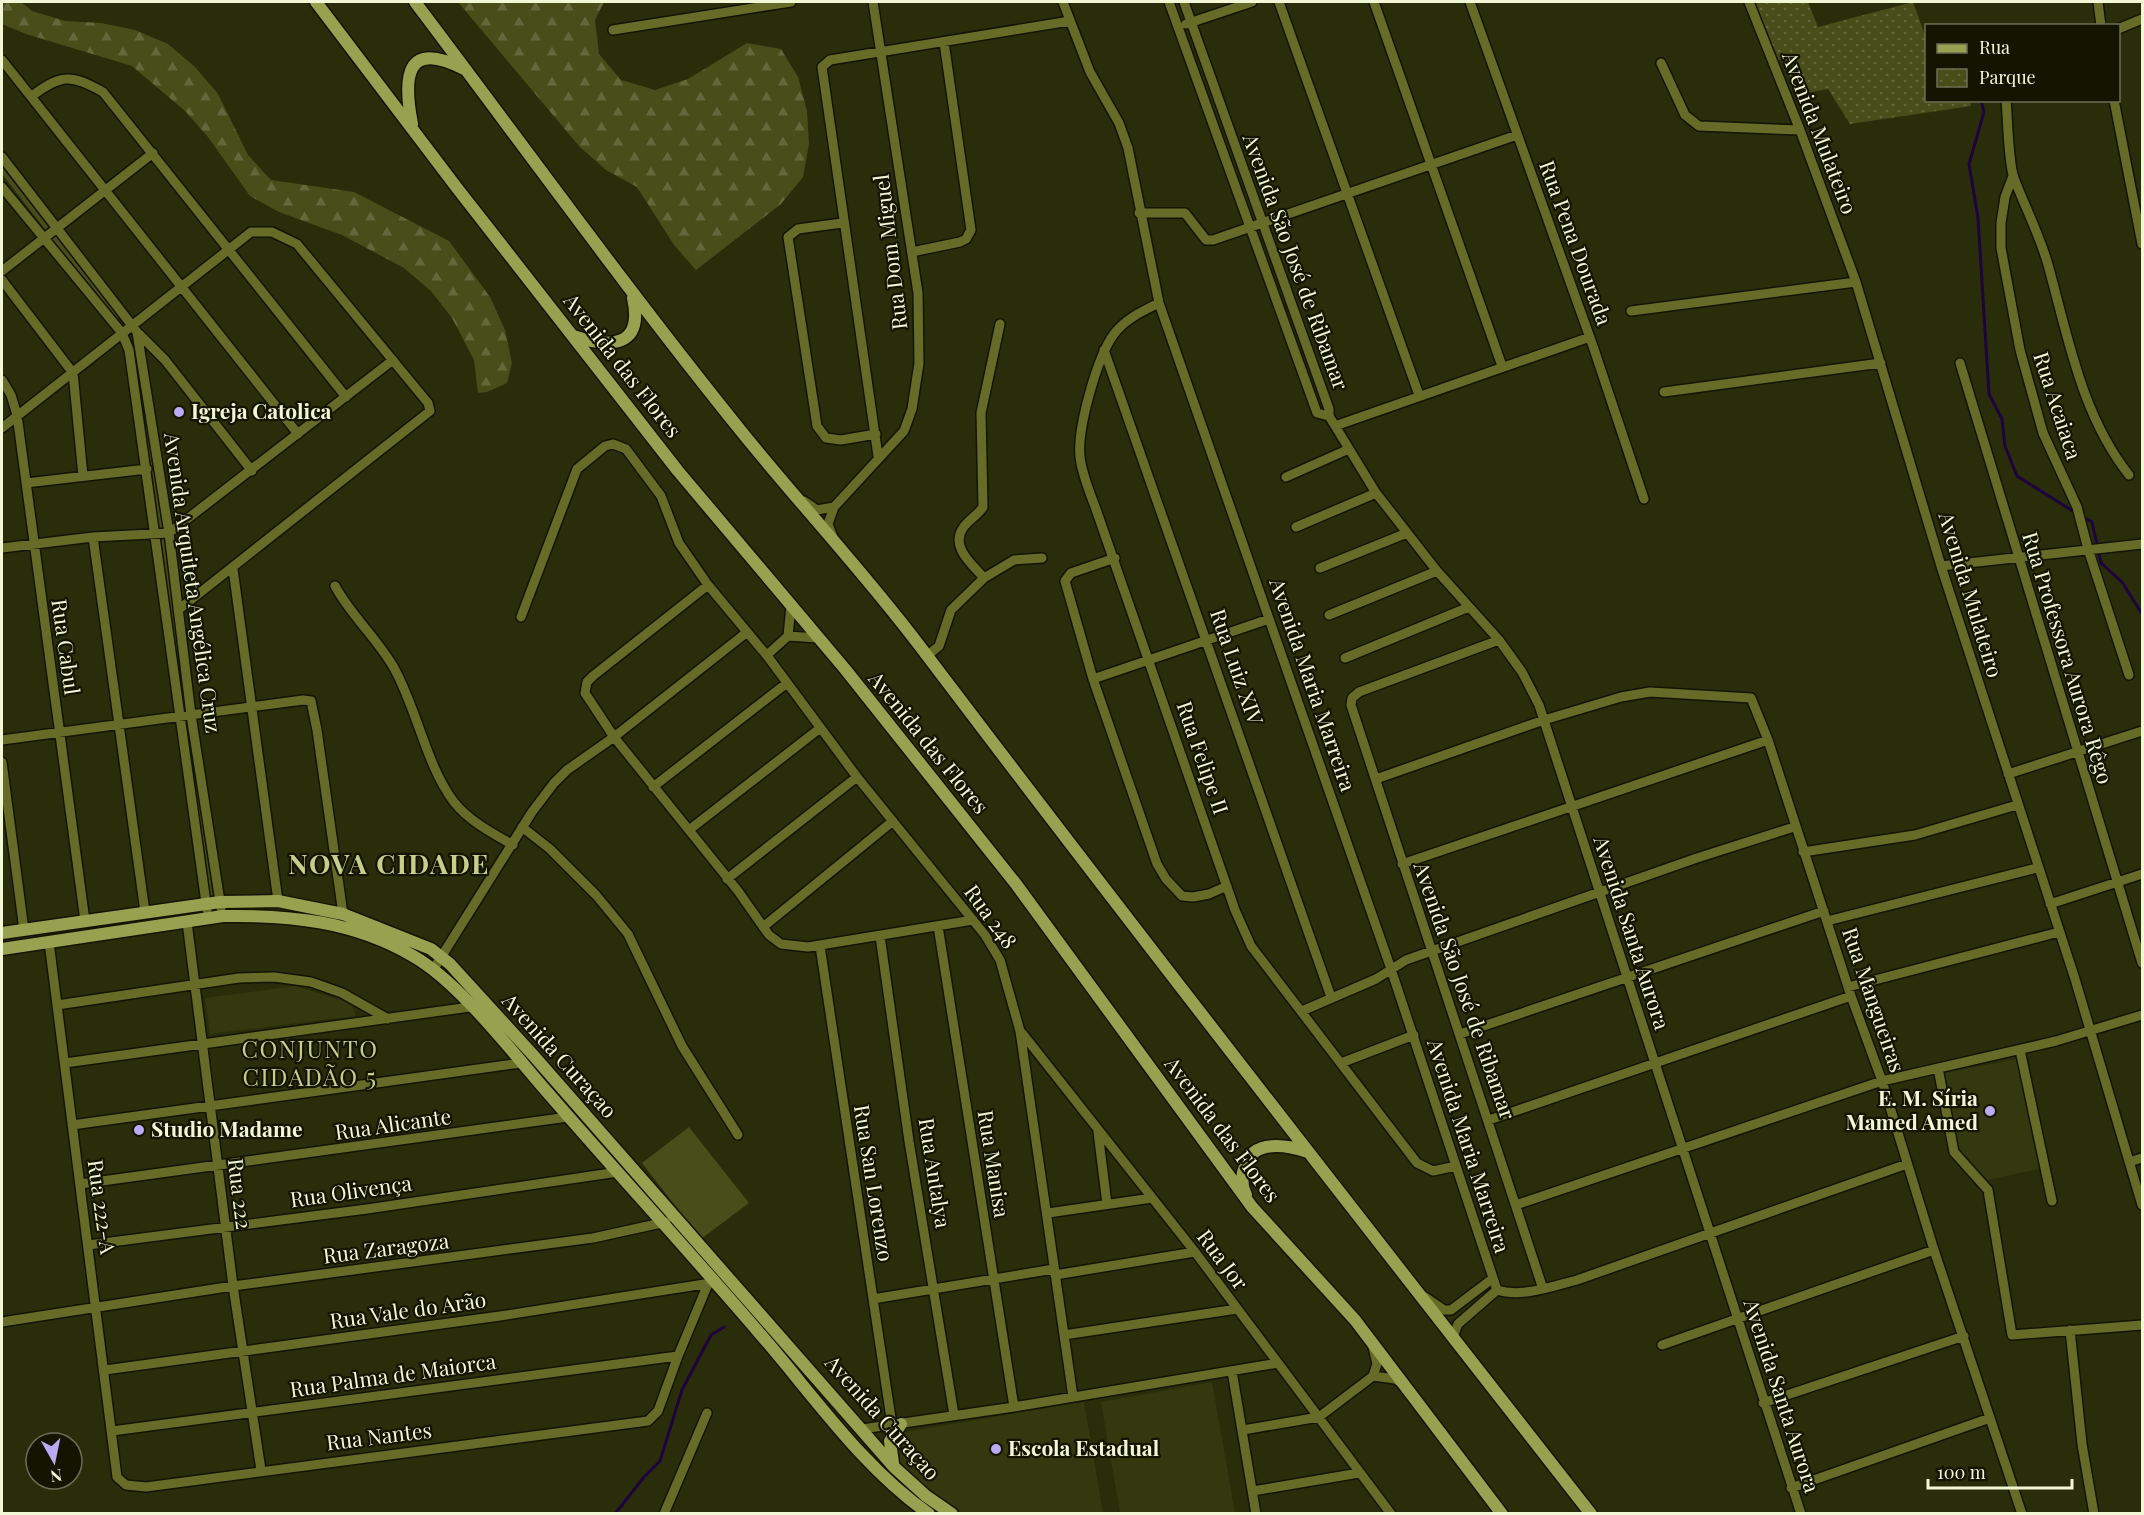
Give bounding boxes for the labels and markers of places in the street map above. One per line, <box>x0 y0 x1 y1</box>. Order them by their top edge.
place label: Igreja Catolica <box>191 396 332 424</box>
marker: Igreja Catolica <box>172 405 186 419</box>
place label: E. M. Síria Mamed Amed <box>1845 1083 1978 1135</box>
marker: E. M. Síria Mamed Amed <box>1983 1104 1997 1118</box>
place label: Studio Madame <box>151 1114 303 1142</box>
marker: Studio Madame <box>132 1123 146 1137</box>
place label: Escola Estadual <box>1008 1433 1160 1461</box>
marker: Escola Estadual <box>989 1442 1003 1456</box>

